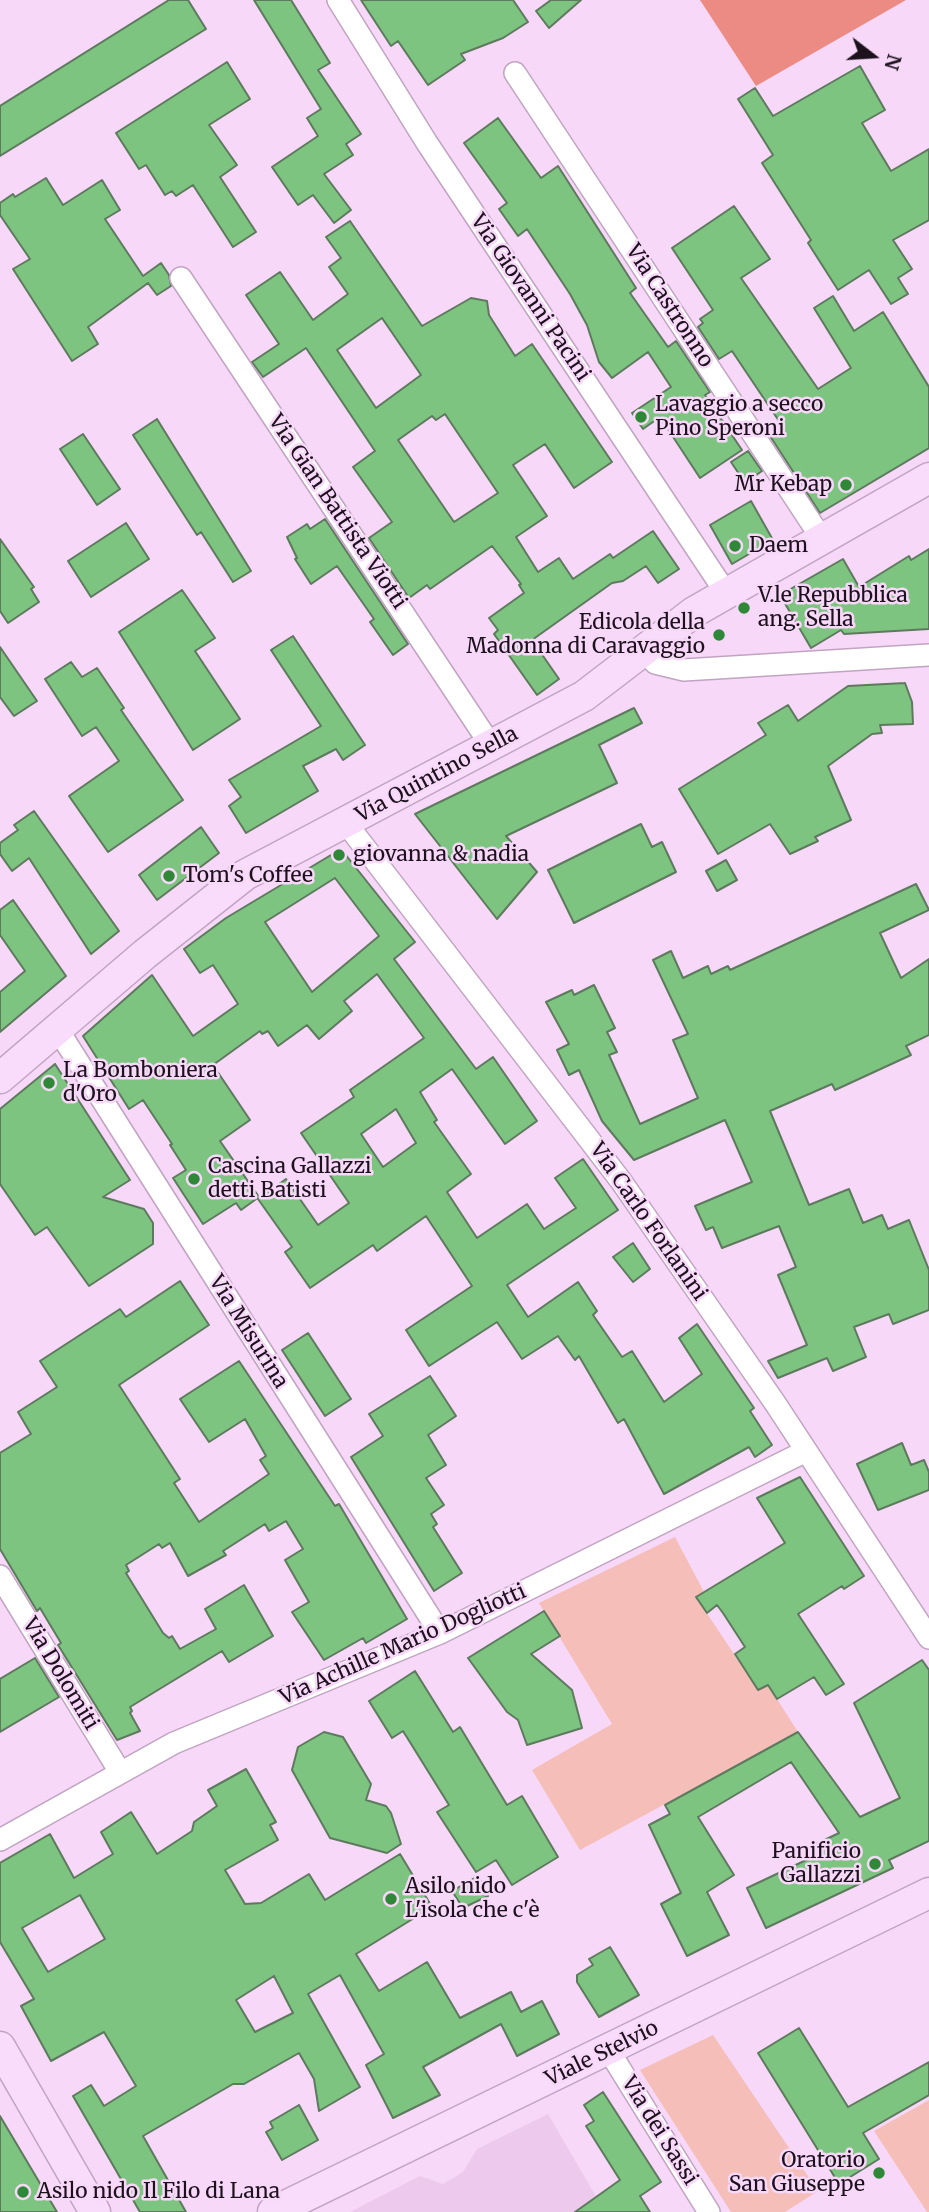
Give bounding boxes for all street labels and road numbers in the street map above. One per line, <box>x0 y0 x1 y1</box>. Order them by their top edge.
street label: Via Giovanni Pacini <box>465 210 595 386</box>
street label: Via Castronno <box>620 240 718 372</box>
street label: Via Gian Battista Viotti <box>262 410 412 614</box>
street label: Via Quintino Sella <box>352 722 522 828</box>
street label: Via Carlo Forlanini <box>584 1138 712 1306</box>
street label: Via Misurina <box>203 1271 293 1393</box>
street label: Via Achille Mario Dogliotti <box>276 1579 530 1711</box>
street label: Via Dolomiti <box>17 1613 103 1735</box>
street label: Viale Stelvio <box>541 2016 663 2092</box>
street label: Via dei Sassi <box>616 2072 702 2190</box>

